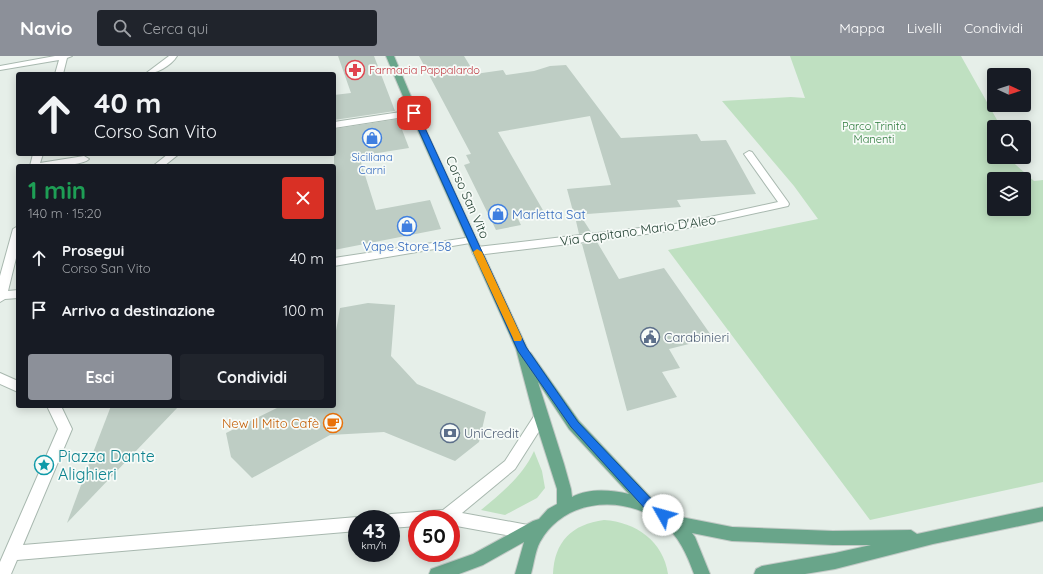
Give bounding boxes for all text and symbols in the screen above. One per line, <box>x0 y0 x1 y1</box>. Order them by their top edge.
search box <box>97 10 377 46</box>
text: Navio <box>20 16 73 40</box>
icon: search <box>111 17 133 39</box>
text: Cerca qui <box>143 19 208 38</box>
text: Mappa <box>839 19 885 37</box>
text: Livelli <box>907 19 942 37</box>
text: Condividi <box>964 19 1023 37</box>
pharmacy icon: Farmacia Pappalardo <box>344 59 366 81</box>
place label: Farmacia Pappalardo <box>369 63 480 77</box>
north arrow <box>987 68 1031 112</box>
map controls <box>987 68 1031 216</box>
text: 40 m <box>94 85 161 120</box>
icon: ahead <box>28 88 80 140</box>
pin <box>397 96 431 130</box>
icon: arrive <box>403 102 425 124</box>
park label: Parco Trinità Manenti <box>842 119 906 146</box>
text: Corso San Vito <box>94 120 217 143</box>
button: search <box>987 120 1031 164</box>
shop icon: Siciliana Carni <box>361 127 383 149</box>
place label: Siciliana Carni <box>351 150 393 177</box>
street label: Corso San Vito <box>443 153 493 241</box>
button: layers <box>987 172 1031 216</box>
text: 1 min <box>28 175 86 205</box>
button: close <box>282 177 324 219</box>
shop icon: Marletta Sat <box>487 203 509 225</box>
text: 140 m · 15:20 <box>28 205 102 221</box>
place label: Marletta Sat <box>512 206 586 222</box>
street label: Via Capitano Mario D'Aleo <box>559 211 717 249</box>
shop icon: Vape Store 158 <box>396 215 418 237</box>
place label: Vape Store 158 <box>362 238 452 254</box>
text: Prosegui <box>62 241 124 260</box>
icon: ahead <box>28 247 50 269</box>
text: 40 m <box>289 249 324 268</box>
text: Corso San Vito <box>62 260 151 276</box>
icon: arrive <box>28 299 50 321</box>
text: Arrivo a destinazione <box>62 301 215 320</box>
text: 100 m <box>283 301 324 320</box>
public building icon: Carabinieri <box>639 326 661 348</box>
place label: Carabinieri <box>664 329 729 345</box>
button: Esci <box>28 354 172 400</box>
button: Condividi <box>180 354 324 400</box>
cafe icon: New Il Mito Cafè <box>322 412 344 434</box>
place label: New Il Mito Cafè <box>222 415 319 431</box>
bank icon: UniCredit <box>439 422 461 444</box>
place label: UniCredit <box>464 425 519 441</box>
place label: Piazza Dante Alighieri <box>58 446 155 484</box>
place icon: Piazza Dante Alighieri <box>33 454 55 476</box>
position arrow <box>642 494 684 536</box>
speed limit sign: 50 <box>408 510 460 562</box>
text: 43 <box>363 518 385 543</box>
text: km/h <box>361 539 387 552</box>

